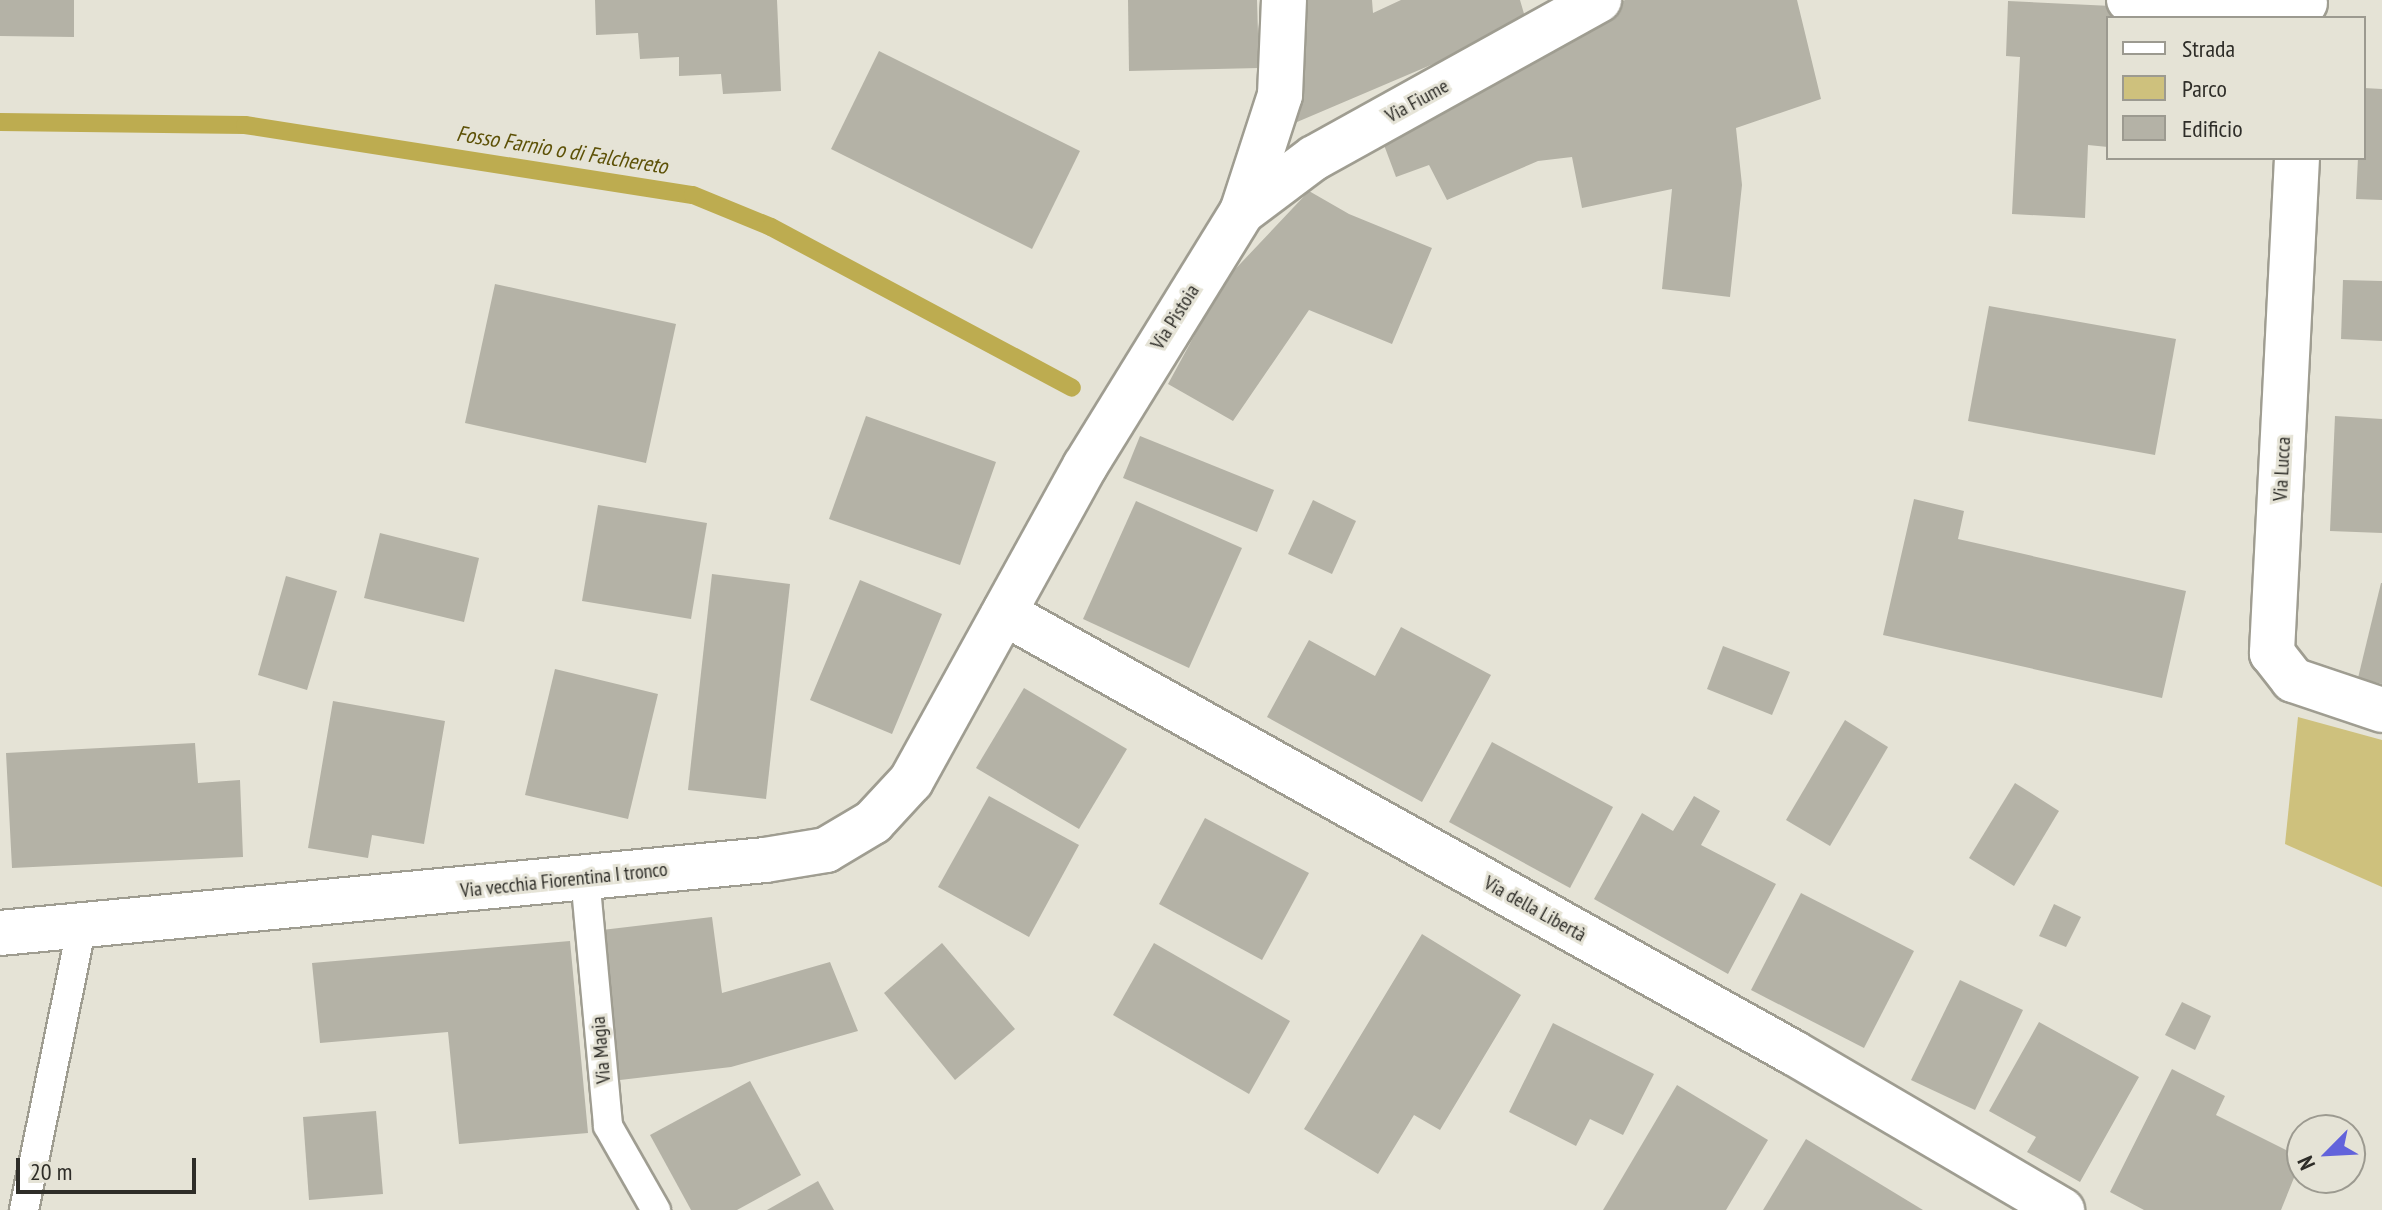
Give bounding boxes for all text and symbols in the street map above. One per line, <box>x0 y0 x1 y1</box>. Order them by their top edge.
legend <box>2106 16 2366 160</box>
text: Strada <box>2182 33 2235 64</box>
text: Parco <box>2182 73 2227 104</box>
street label: Via Fiume <box>1381 74 1453 128</box>
text: Edificio <box>2182 113 2243 144</box>
water label: Fosso Farnio o di Falchereto <box>455 120 669 180</box>
street label: Via Pistoia <box>1146 280 1204 354</box>
street label: Via Lucca <box>2268 436 2296 502</box>
street label: Via vecchia Fiorentina I tronco <box>459 857 669 903</box>
street label: Via della Libertà <box>1480 871 1590 947</box>
street label: Via Magia <box>586 1015 616 1085</box>
north arrow <box>2286 1114 2366 1194</box>
scale bar <box>20 1142 200 1192</box>
text: N <box>2291 1152 2321 1174</box>
text: 20 m <box>30 1156 72 1187</box>

